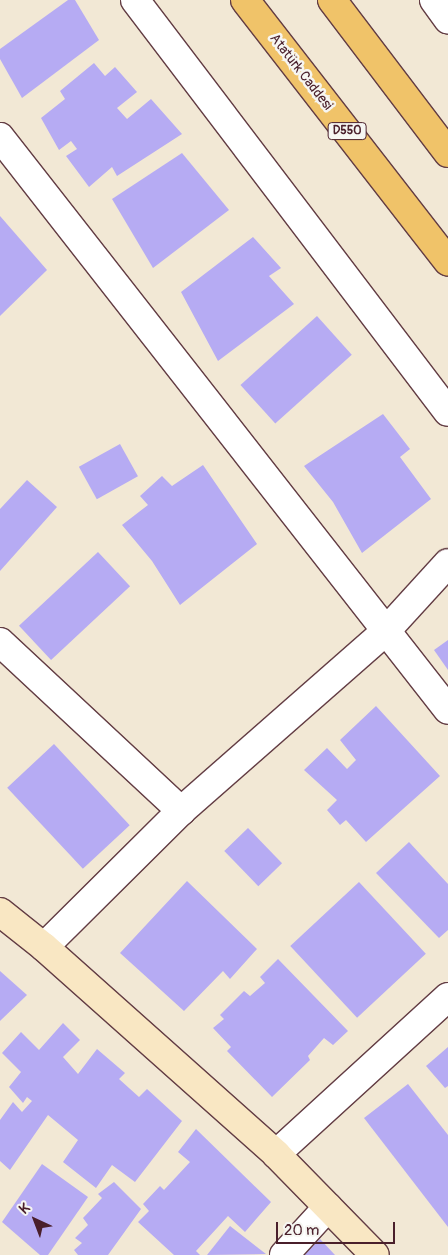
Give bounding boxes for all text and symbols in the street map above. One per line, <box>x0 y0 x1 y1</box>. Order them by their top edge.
street label: Atatürk Caddesi <box>266 30 336 114</box>
road number: D550 <box>327 122 367 140</box>
north arrow <box>10 1195 60 1245</box>
text: K <box>16 1200 33 1218</box>
scale bar <box>278 1212 397 1244</box>
text: 20 m <box>284 1221 319 1240</box>

